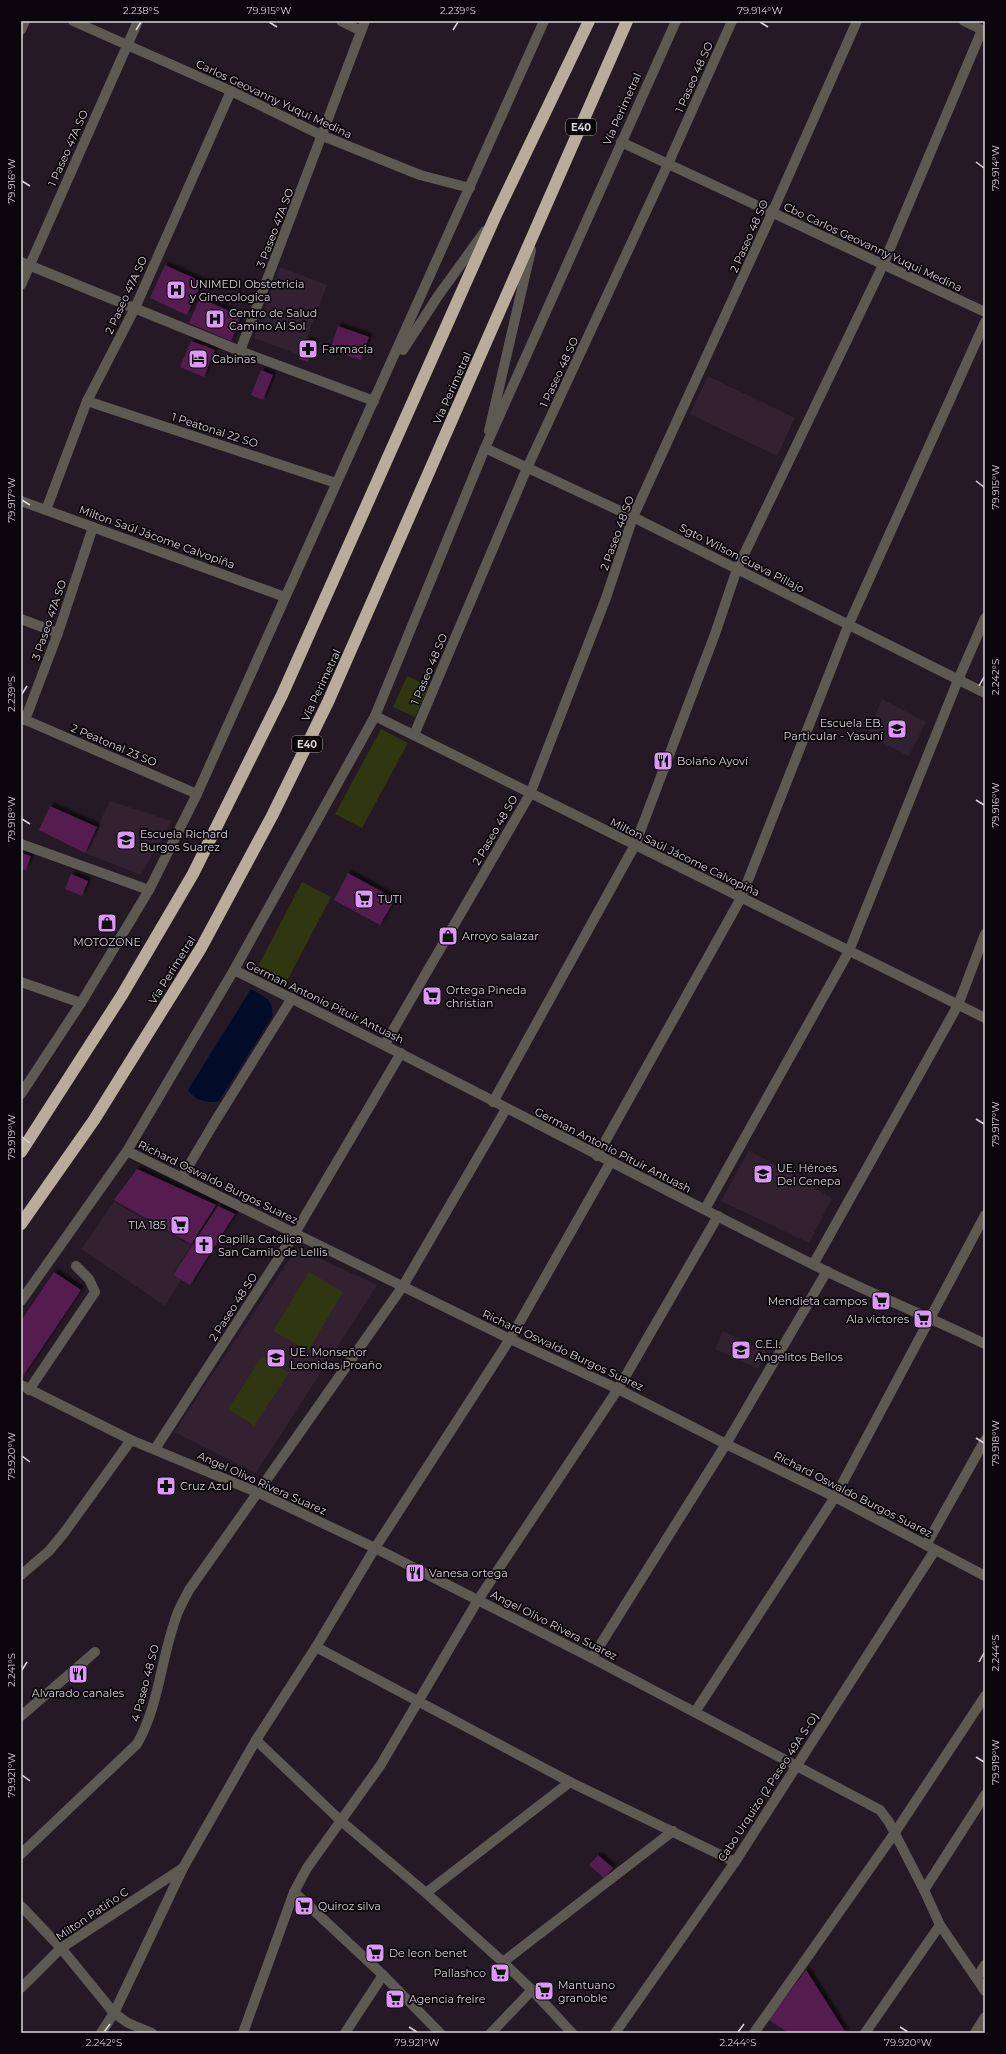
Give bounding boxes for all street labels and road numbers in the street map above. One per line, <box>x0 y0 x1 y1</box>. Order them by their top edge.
street label: 1 Paseo 48 SO <box>672 39 716 115</box>
street label: Carlos Geovanny Yuqui Medina <box>194 57 354 141</box>
street label: Vía Perimetral <box>600 71 644 147</box>
street label: 1 Paseo 47A SO <box>45 108 91 188</box>
road number: E40 <box>566 119 596 135</box>
street label: 3 Paseo 47A SO <box>253 186 297 270</box>
street label: 2 Paseo 48 SO <box>727 197 771 275</box>
street label: Cbo Carlos Geovanny Yuqui Medina <box>781 199 965 295</box>
street label: 2 Paseo 47A SO <box>102 254 150 336</box>
street label: 1 Paseo 48 SO <box>537 335 581 409</box>
street label: Vía Perimetral <box>430 350 474 426</box>
street label: 1 Peatonal 22 SO <box>170 409 260 451</box>
street label: 2 Paseo 48 SO <box>597 494 637 572</box>
street label: Milton Saúl Jácome Calvopiña <box>77 502 237 572</box>
street label: Sgto Wilson Cueva Pillajo <box>677 520 807 596</box>
street label: 3 Paseo 47A SO <box>29 578 69 662</box>
street label: 1 Paseo 48 SO <box>408 631 450 707</box>
street label: Vía Perimetral <box>298 647 344 723</box>
street label: 2 Peatonal 23 SO <box>69 721 159 769</box>
road number: E40 <box>292 736 322 752</box>
street label: 2 Paseo 48 SO <box>469 793 521 867</box>
street label: Milton Saúl Jácome Calvopiña <box>608 815 762 899</box>
street label: Vía Perimetral <box>145 933 199 1007</box>
street label: German Antonio Pituir Antuash <box>244 958 406 1046</box>
street label: German Antonio Pituir Antuash <box>532 1104 694 1196</box>
street label: Richard Oswaldo Burgos Suarez <box>136 1137 300 1227</box>
street label: 2 Paseo 48 SO <box>206 1270 260 1344</box>
street label: Richard Oswaldo Burgos Suarez <box>480 1306 646 1394</box>
street label: Angel Olivo Rivera Suarez <box>195 1448 329 1518</box>
street label: Richard Oswaldo Burgos Suarez <box>771 1448 935 1540</box>
street label: Angel Olivo Rivera Suarez <box>489 1587 620 1663</box>
street label: 4 Paseo 48 SO <box>128 1643 162 1723</box>
street label: Cabo Urquizo (2 Paseo 49A S-O) <box>714 1710 822 1864</box>
street label: Milton Patiño C <box>53 1884 131 1943</box>

